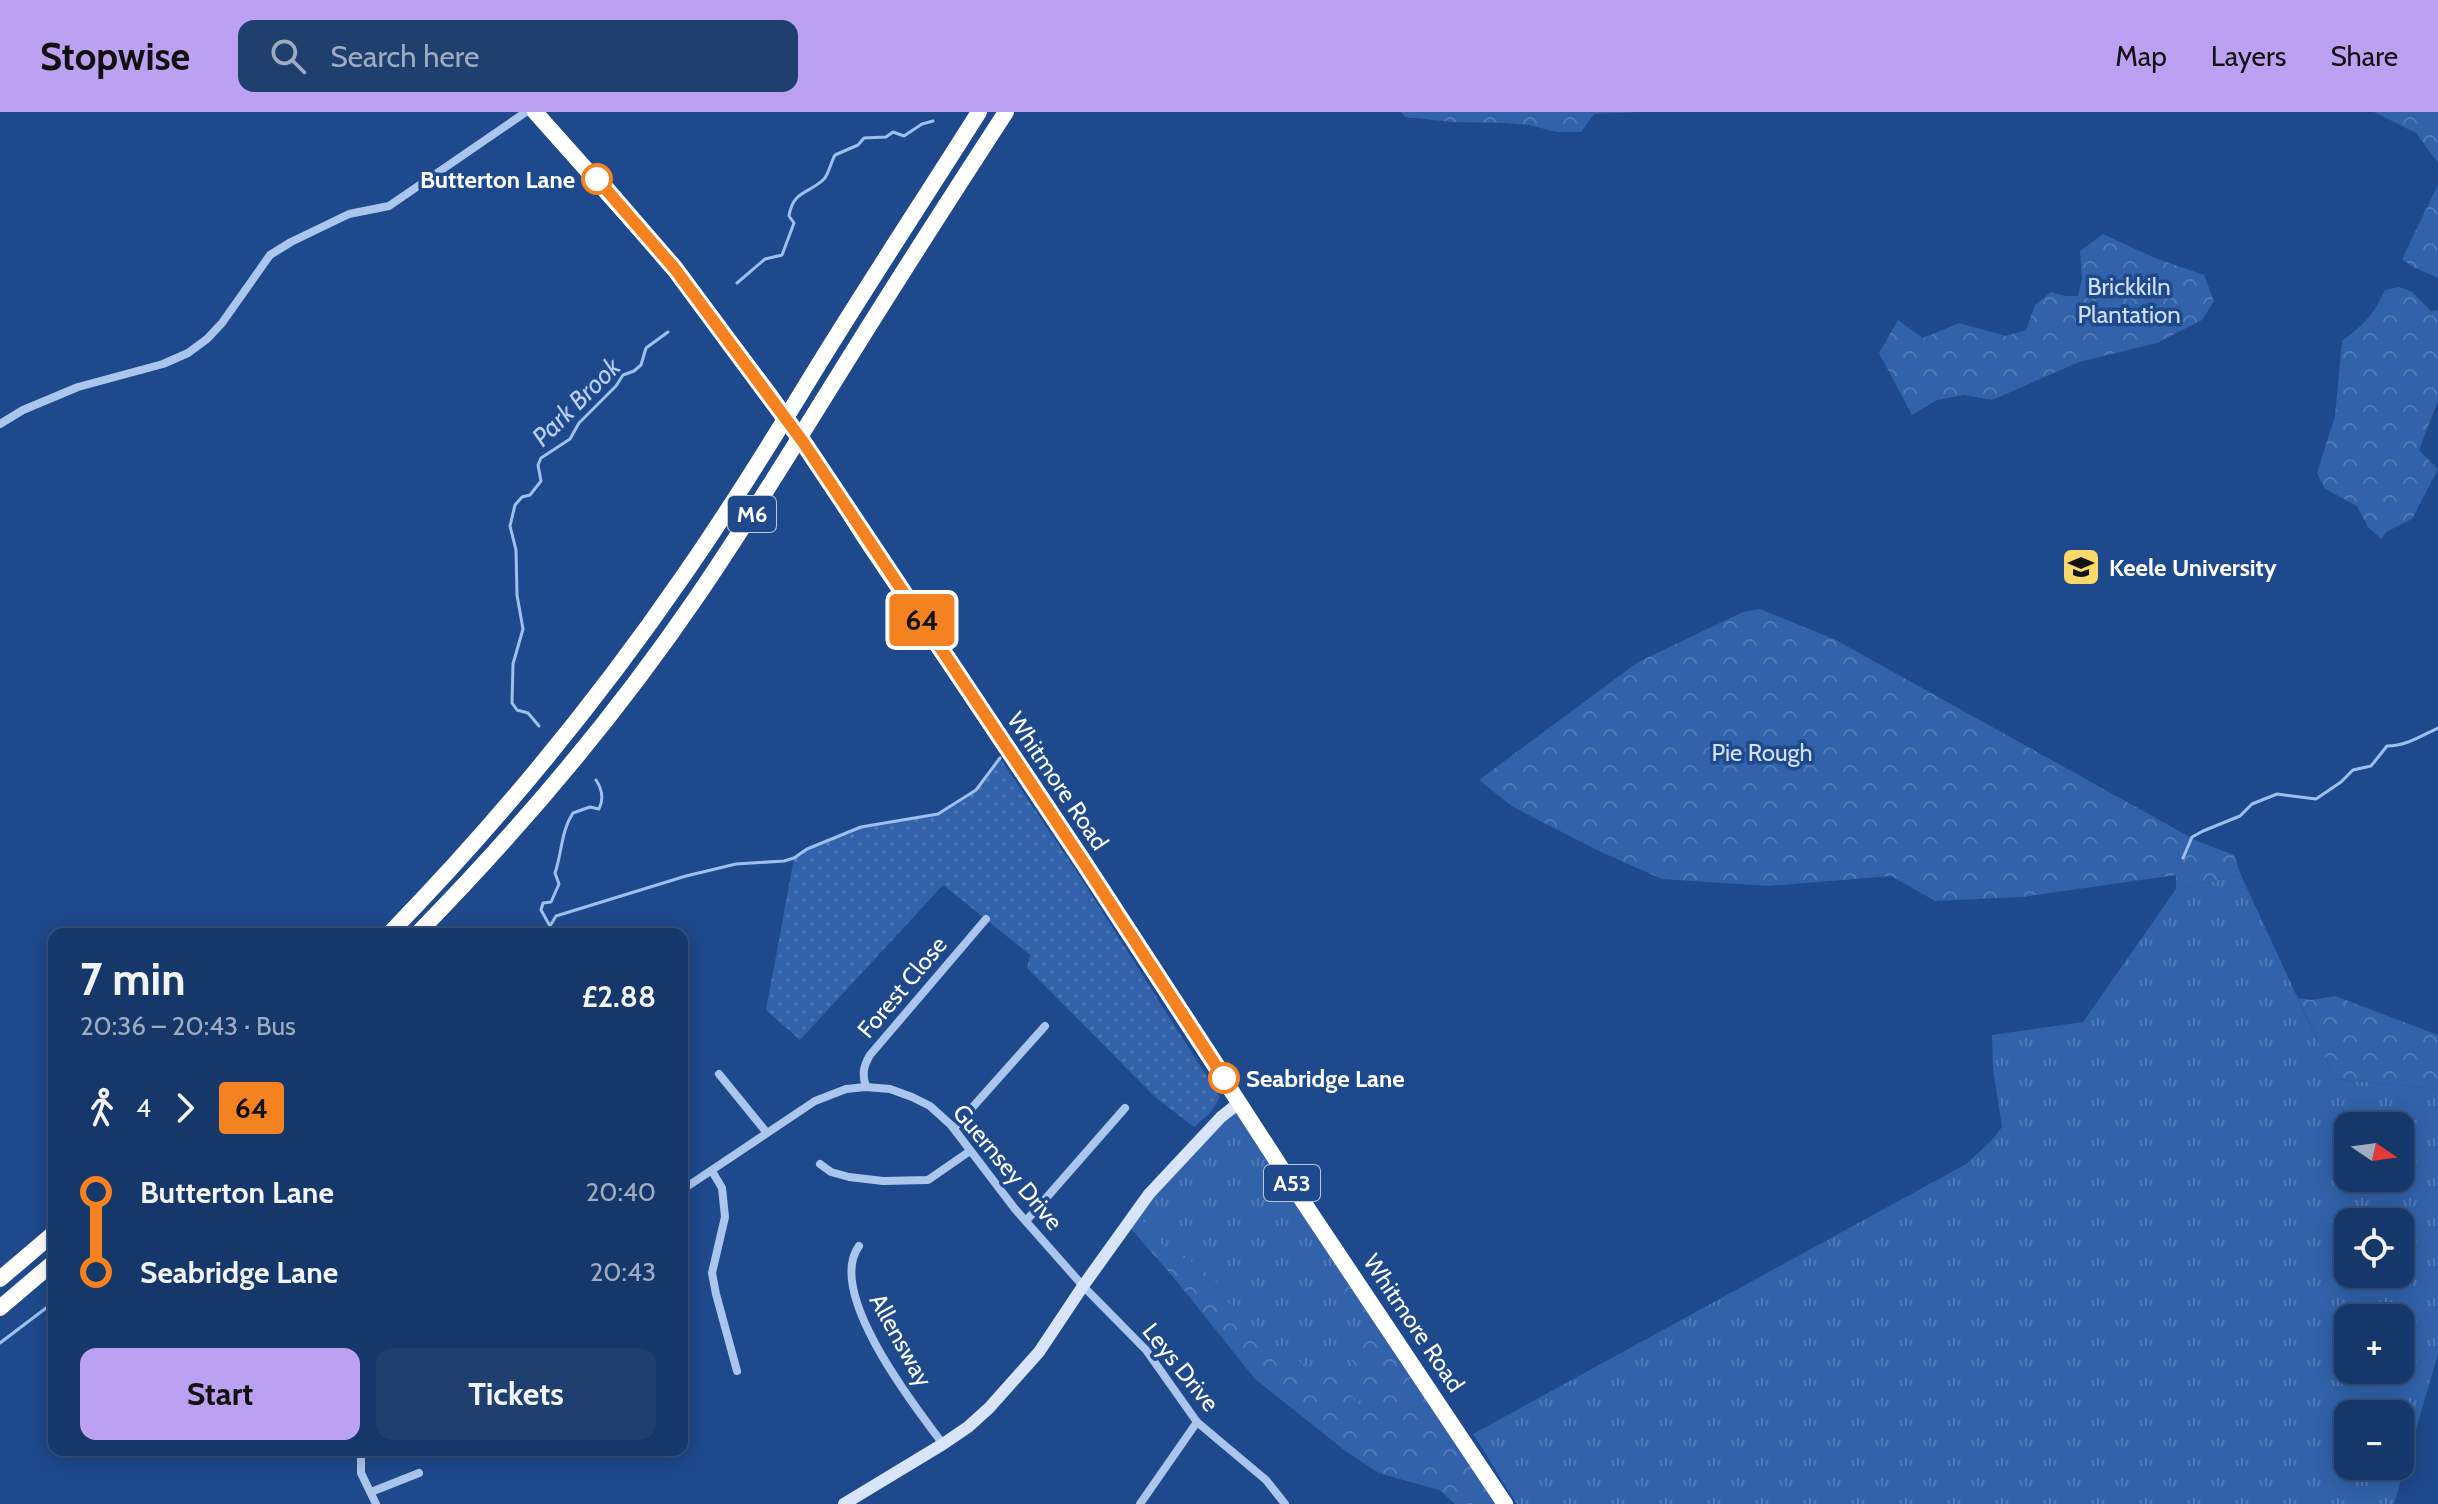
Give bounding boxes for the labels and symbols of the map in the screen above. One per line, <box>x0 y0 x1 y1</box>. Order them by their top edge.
marker: Butterton Lane <box>582 164 612 194</box>
place label: Butterton Lane <box>420 165 575 194</box>
park label: Brickkiln Plantation <box>2077 272 2181 329</box>
water label: Park Brook <box>525 350 628 453</box>
road number: M6 <box>728 496 776 532</box>
school or university icon: Keele University <box>2060 546 2102 588</box>
place label: Keele University <box>2109 553 2277 582</box>
line badge: 64 <box>886 594 958 646</box>
street label: Whitmore Road <box>1001 707 1115 855</box>
park label: Pie Rough <box>1711 738 1813 767</box>
street label: Forest Close <box>851 930 953 1044</box>
marker: Seabridge Lane <box>1209 1063 1239 1093</box>
place label: Seabridge Lane <box>1246 1064 1405 1093</box>
street label: Guernsey Drive <box>947 1098 1069 1236</box>
north arrow <box>2334 1112 2414 1192</box>
road number: A53 <box>1264 1165 1320 1201</box>
street label: Whitmore Road <box>1357 1249 1471 1397</box>
street label: Allensway <box>864 1288 938 1392</box>
street label: Leys Drive <box>1137 1317 1225 1417</box>

